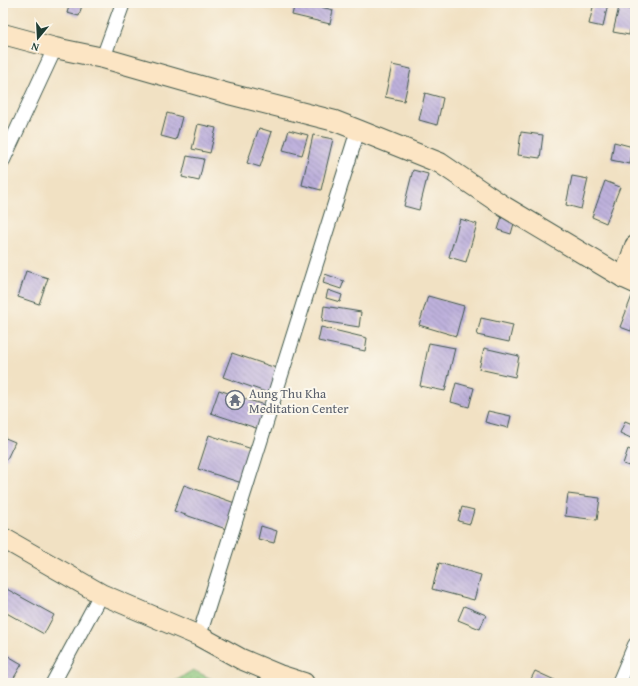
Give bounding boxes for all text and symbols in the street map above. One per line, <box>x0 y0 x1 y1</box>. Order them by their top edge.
north arrow <box>18 18 58 58</box>
text: N <box>28 39 41 56</box>
place label: Aung Thu Kha Meditation Center <box>249 384 349 418</box>
temple icon: Aung Thu Kha Meditation Center <box>224 389 246 411</box>

